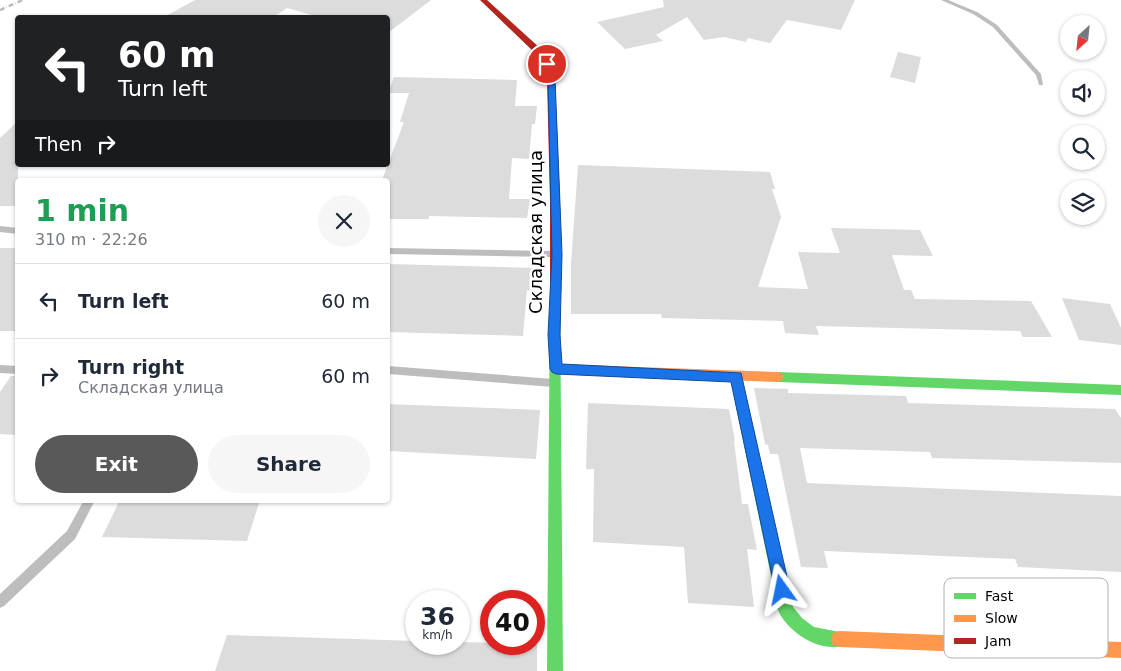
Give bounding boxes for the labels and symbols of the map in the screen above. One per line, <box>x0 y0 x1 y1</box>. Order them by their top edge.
north arrow <box>1060 15 1105 60</box>
pin <box>526 43 568 85</box>
street label: Складская улица <box>525 150 546 314</box>
position arrow <box>755 563 807 615</box>
legend <box>944 578 1108 658</box>
text: Fast <box>985 588 1014 604</box>
speed limit sign: 40 <box>480 590 545 655</box>
text: Slow <box>985 610 1018 626</box>
text: Jam <box>984 633 1011 649</box>

